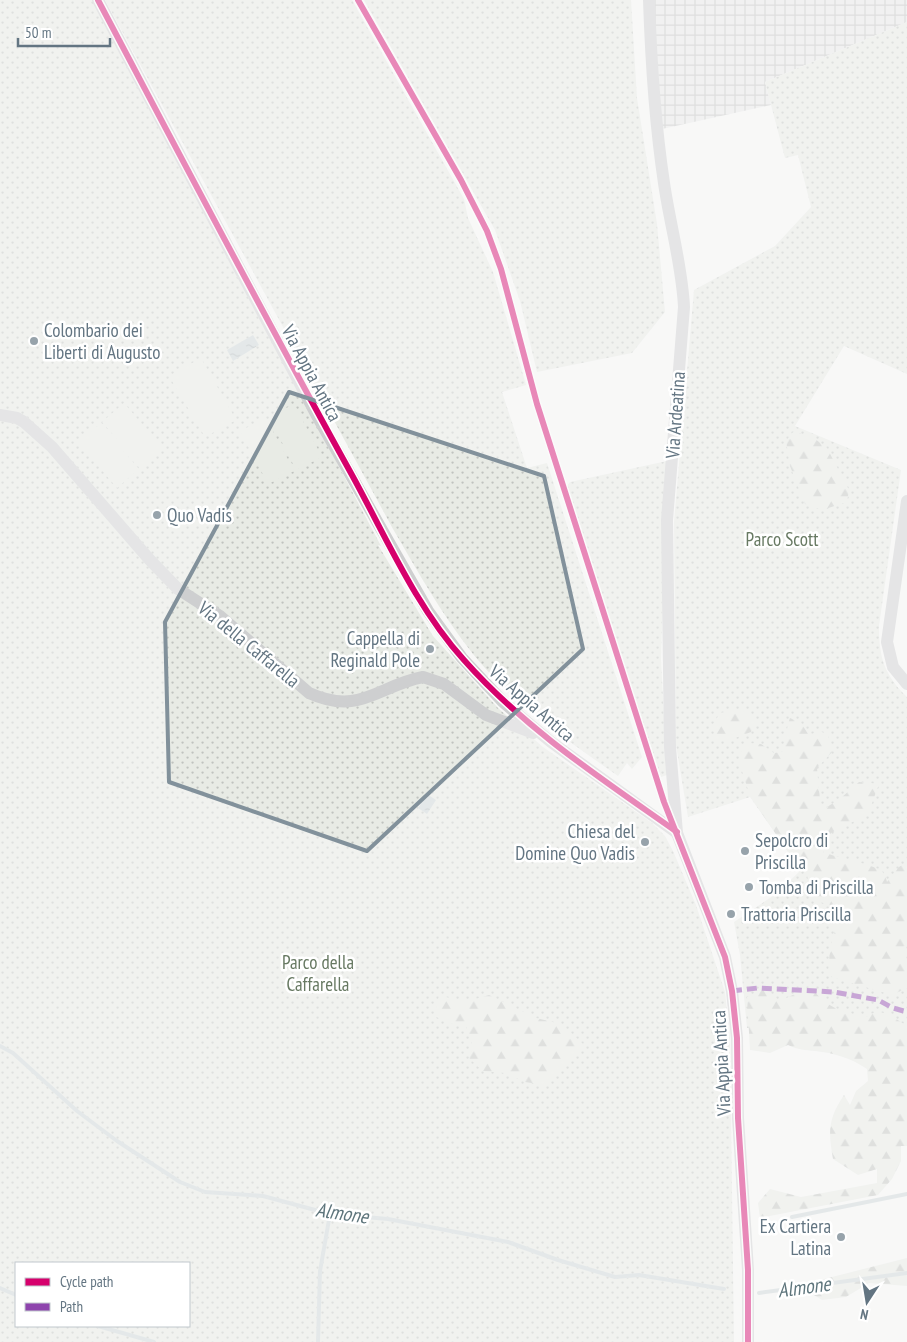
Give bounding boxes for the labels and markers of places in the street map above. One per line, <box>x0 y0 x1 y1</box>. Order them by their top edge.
place label: Colombario dei Liberti di Augusto <box>44 318 160 364</box>
marker: Colombario dei Liberti di Augusto <box>28 335 40 347</box>
place label: Quo Vadis <box>167 503 232 527</box>
marker: Quo Vadis <box>151 509 163 521</box>
place label: Cappella di Reginald Pole <box>330 626 420 672</box>
marker: Cappella di Reginald Pole <box>424 643 436 655</box>
place label: Chiesa del Domine Quo Vadis <box>515 819 636 865</box>
place label: Sepolcro di Priscilla <box>755 828 828 874</box>
marker: Chiesa del Domine Quo Vadis <box>639 836 651 848</box>
marker: Sepolcro di Priscilla <box>739 845 751 857</box>
place label: Tomba di Priscilla <box>759 875 874 899</box>
marker: Tomba di Priscilla <box>743 881 755 893</box>
place label: Trattoria Priscilla <box>741 902 851 926</box>
marker: Trattoria Priscilla <box>725 908 737 920</box>
place label: Ex Cartiera Latina <box>760 1214 831 1260</box>
marker: Ex Cartiera Latina <box>835 1231 847 1243</box>

